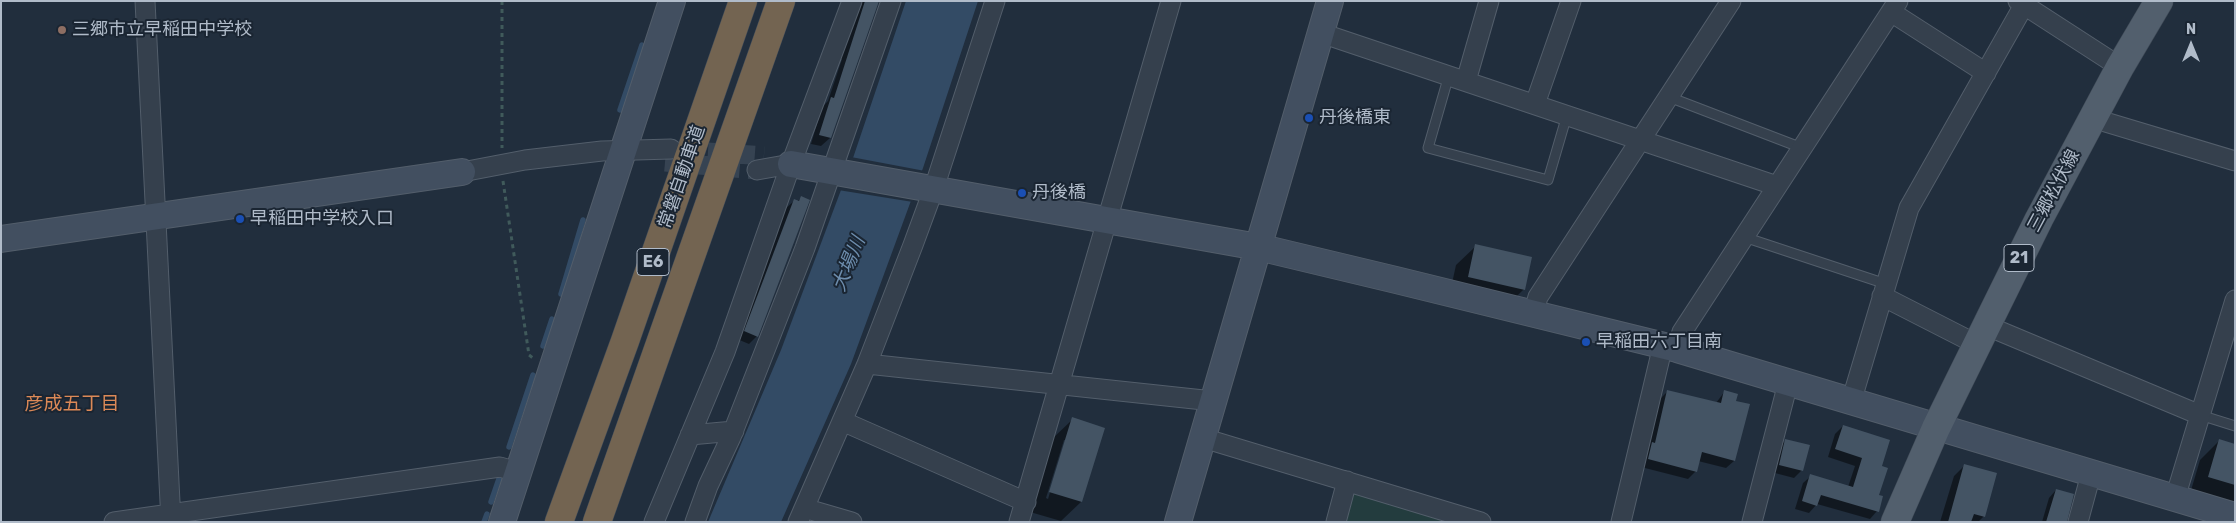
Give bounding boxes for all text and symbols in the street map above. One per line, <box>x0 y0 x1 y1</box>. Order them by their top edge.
place label: 三郷市立早稲田中学校 <box>72 19 252 41</box>
north arrow <box>2166 20 2216 70</box>
text: N <box>2186 21 2196 38</box>
marker: 三郷市立早稲田中学校 <box>56 24 68 36</box>
place label: 丹後橋東 <box>1319 107 1391 129</box>
marker: 丹後橋東 <box>1303 112 1315 124</box>
street label: 常磐自動車道 <box>654 122 710 232</box>
street label: 三郷松伏線 <box>2023 146 2085 236</box>
place label: 丹後橋 <box>1032 182 1086 204</box>
marker: 丹後橋 <box>1016 187 1028 199</box>
place label: 早稲田中学校入口 <box>250 208 394 230</box>
marker: 早稲田中学校入口 <box>234 213 246 225</box>
water label: 大場川 <box>828 233 870 295</box>
road number: 21 <box>2004 244 2034 272</box>
road number: E6 <box>637 248 669 276</box>
place label: 早稲田六丁目南 <box>1596 331 1722 353</box>
marker: 早稲田六丁目南 <box>1580 336 1592 348</box>
district label: 彦成五丁目 <box>25 394 119 416</box>

